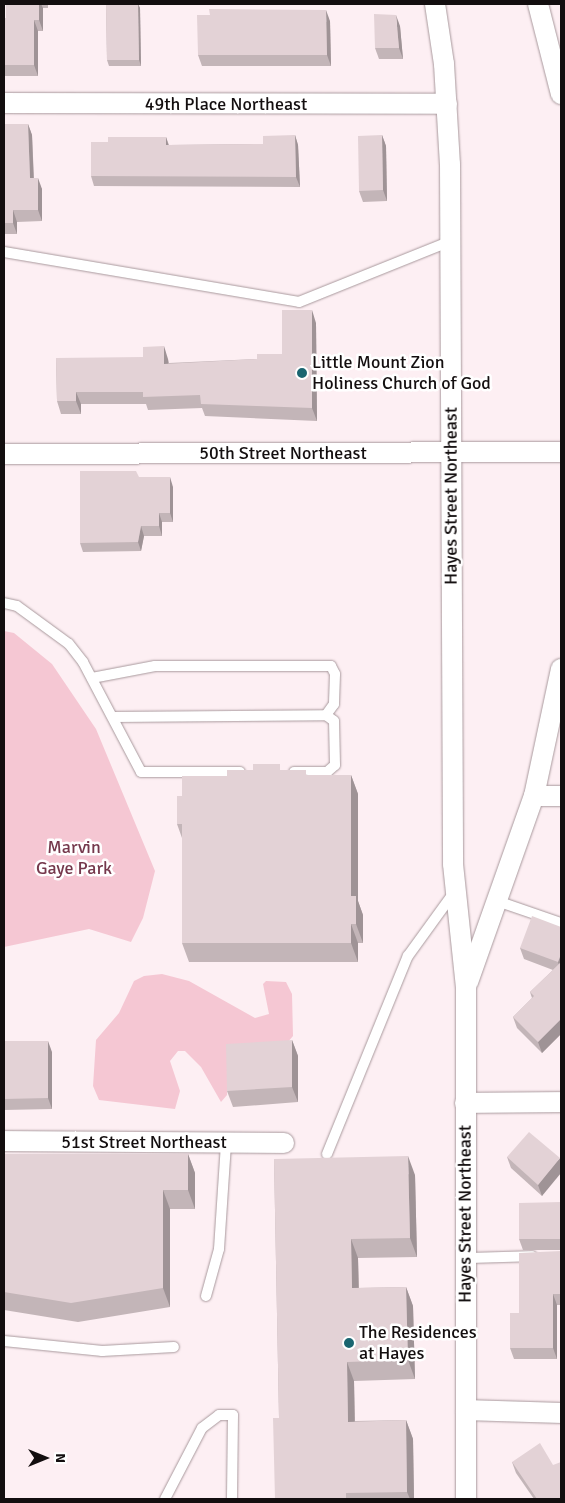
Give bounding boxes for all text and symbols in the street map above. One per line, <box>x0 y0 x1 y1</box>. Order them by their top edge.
street label: 49th Place Northeast <box>145 93 307 115</box>
place label: Little Mount Zion Holiness Church of God <box>312 352 491 394</box>
marker: Little Mount Zion Holiness Church of God <box>296 367 308 379</box>
street label: Hayes Street Northeast <box>440 407 462 585</box>
street label: 50th Street Northeast <box>199 442 367 464</box>
park label: Marvin Gaye Park <box>36 837 112 880</box>
street label: Hayes Street Northeast <box>454 1125 476 1303</box>
street label: 51st Street Northeast <box>61 1131 227 1153</box>
place label: The Residences at Hayes <box>359 1322 477 1365</box>
marker: The Residences at Hayes <box>343 1337 355 1349</box>
north arrow <box>20 1433 70 1483</box>
text: N <box>52 1453 69 1463</box>

